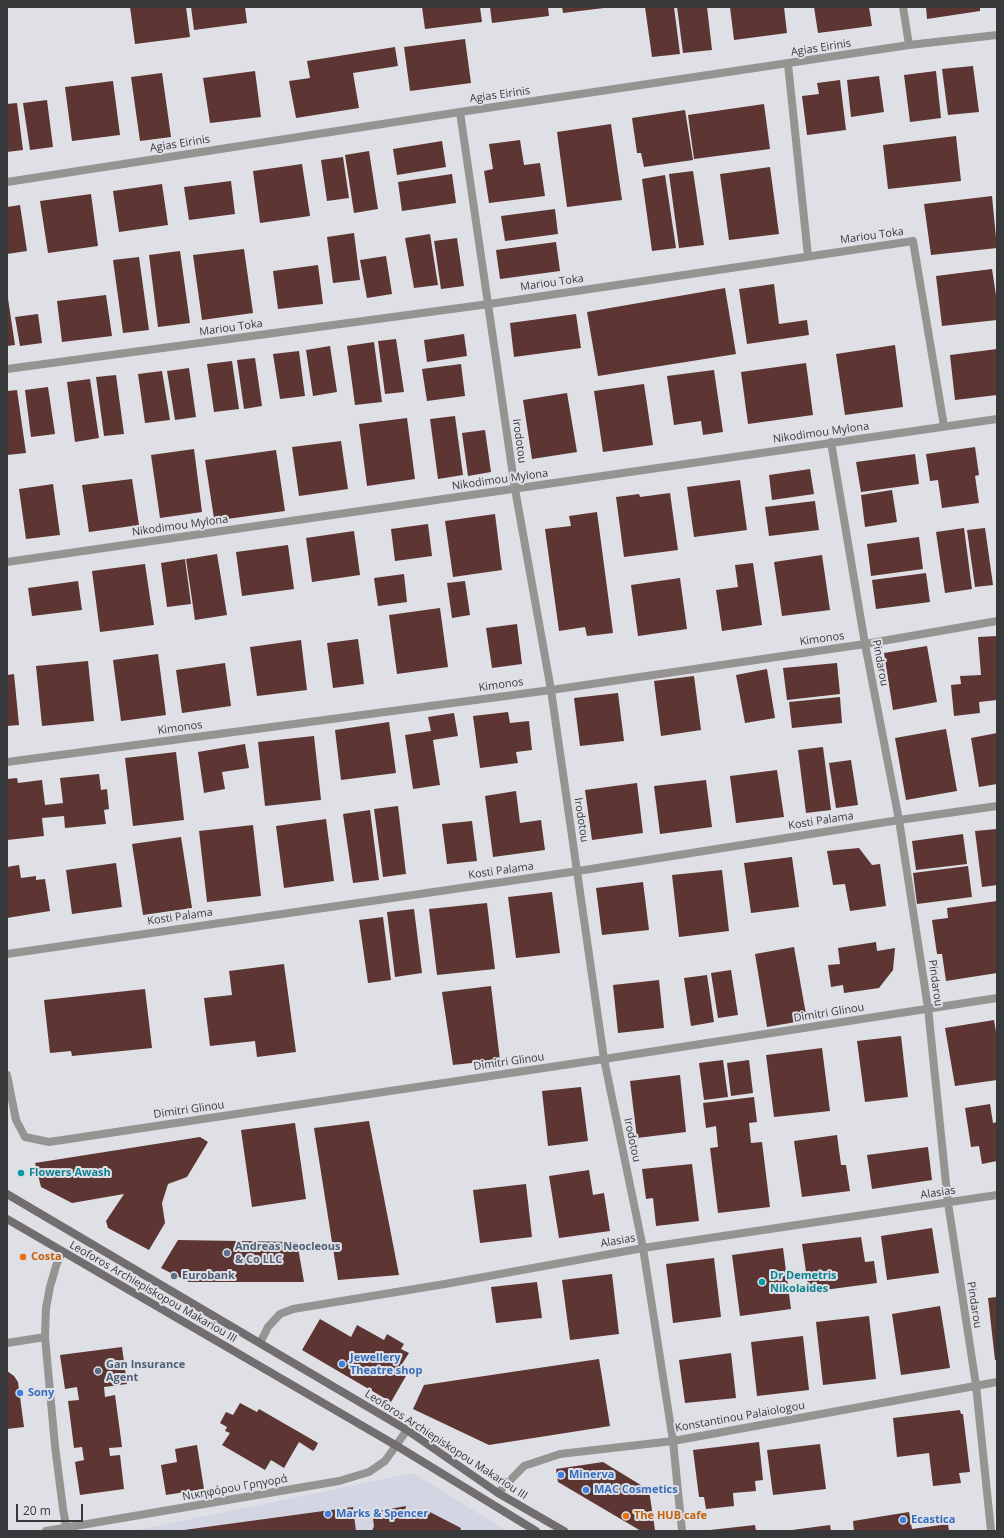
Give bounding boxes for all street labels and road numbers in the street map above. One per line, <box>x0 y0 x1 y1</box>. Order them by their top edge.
street label: Agias Eirinis <box>790 37 852 59</box>
street label: Agias Eirinis <box>469 84 531 106</box>
street label: Agias Eirinis <box>149 133 211 155</box>
street label: Mariou Toka <box>839 225 905 247</box>
street label: Mariou Toka <box>519 272 585 294</box>
street label: Mariou Toka <box>198 317 264 339</box>
street label: Irodotou <box>509 418 529 464</box>
street label: Nikodimou Mylona <box>772 420 870 446</box>
street label: Nikodimou Mylona <box>451 467 549 493</box>
street label: Nikodimou Mylona <box>131 513 229 539</box>
street label: Kimonos <box>799 629 845 649</box>
street label: Pindarou <box>869 639 891 687</box>
street label: Kimonos <box>478 675 524 695</box>
street label: Kimonos <box>157 718 203 738</box>
street label: Irodotou <box>571 797 591 843</box>
street label: Kosti Palama <box>787 809 855 833</box>
street label: Kosti Palama <box>467 860 535 882</box>
street label: Kosti Palama <box>146 906 214 928</box>
street label: Pindarou <box>925 959 945 1007</box>
street label: Dimitri Glinou <box>793 1001 865 1025</box>
street label: Dimitri Glinou <box>473 1050 545 1074</box>
street label: Dimitri Glinou <box>153 1098 225 1122</box>
street label: Irodotou <box>621 1117 643 1163</box>
street label: Alasias <box>920 1184 956 1202</box>
street label: Alasias <box>600 1231 636 1251</box>
street label: Leoforos Archiepiskopou Makariou III <box>67 1238 239 1346</box>
street label: Pindarou <box>964 1281 984 1329</box>
street label: Leoforos Archiepiskopou Makariou III <box>362 1387 530 1503</box>
street label: Konstantinou Palaiologou <box>674 1399 806 1435</box>
street label: Νικηφόρου Γρηγορά <box>181 1472 289 1504</box>

